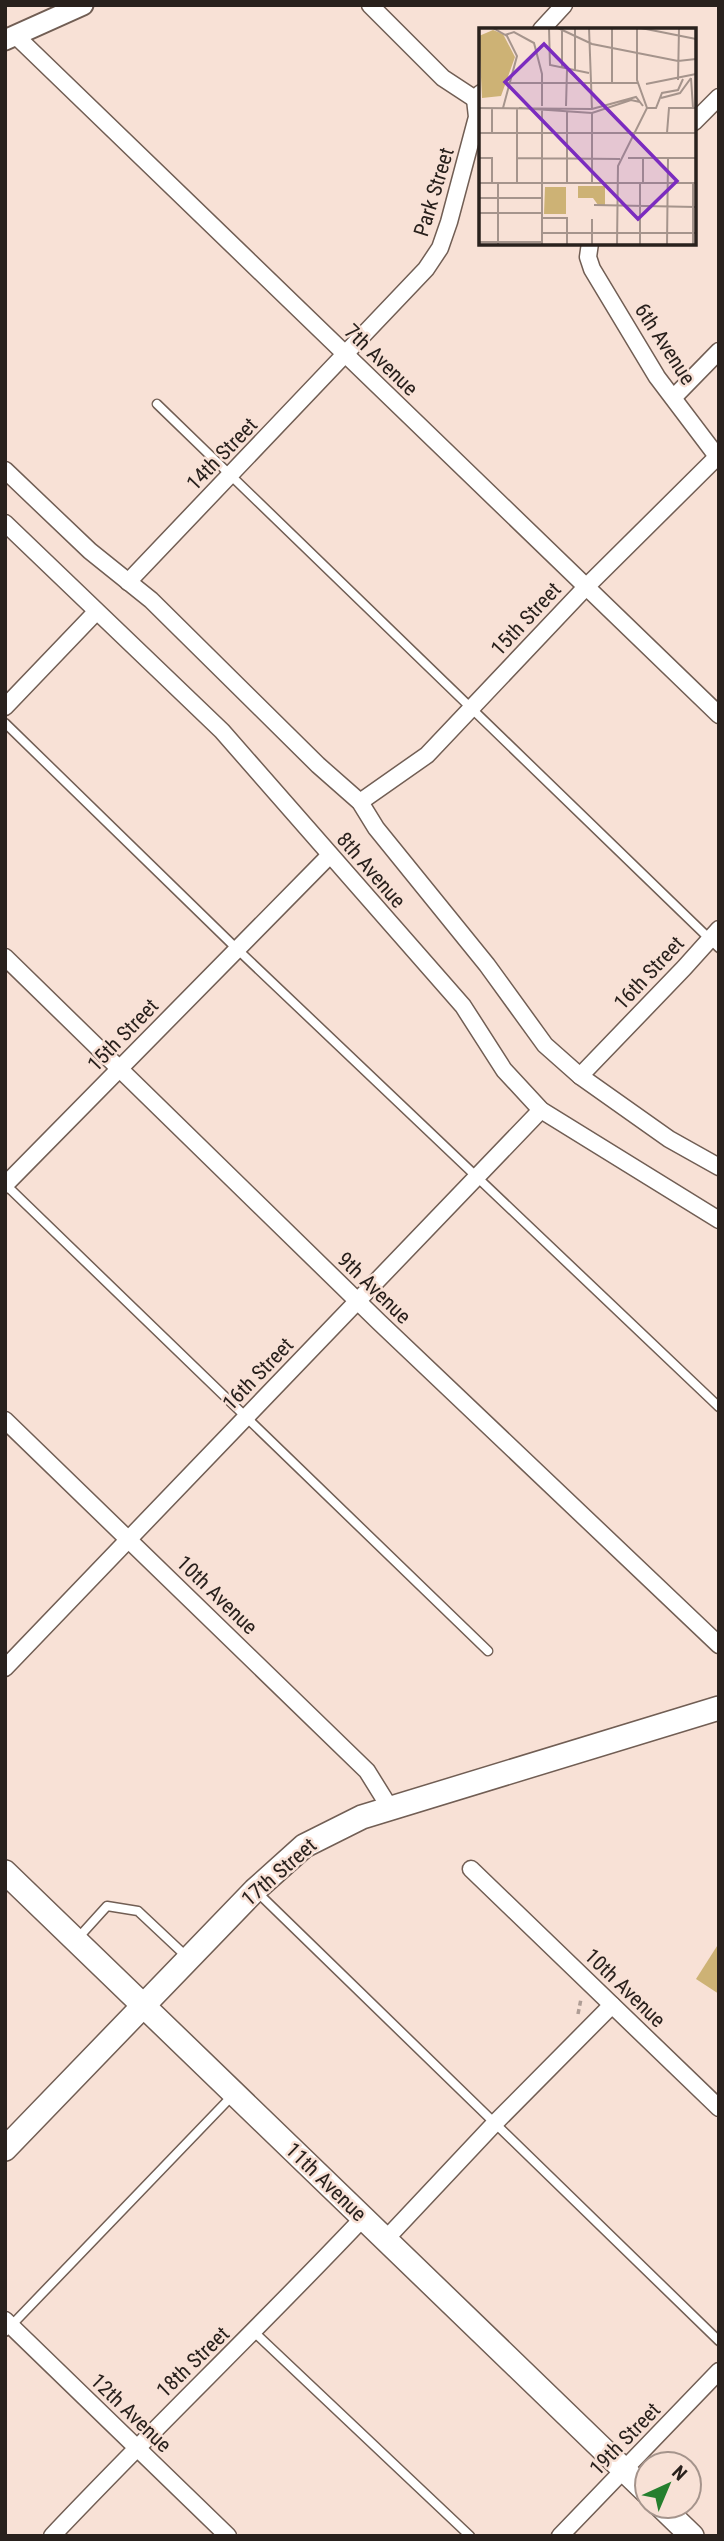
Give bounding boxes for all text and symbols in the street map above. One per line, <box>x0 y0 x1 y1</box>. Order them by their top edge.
inset map <box>479 28 696 245</box>
street label: Park Street <box>409 145 459 239</box>
street label: 6th Avenue <box>630 299 700 389</box>
street label: 7th Avenue <box>340 319 423 401</box>
street label: 14th Street <box>182 413 262 495</box>
street label: 15th Street <box>486 577 566 661</box>
street label: 8th Avenue <box>332 827 410 913</box>
street label: 16th Street <box>609 931 689 1015</box>
street label: 15th Street <box>83 994 163 1076</box>
street label: 9th Avenue <box>333 1247 416 1329</box>
street label: 16th Street <box>218 1333 298 1415</box>
street label: 10th Avenue <box>172 1551 262 1639</box>
street label: 17th Street <box>237 1833 321 1911</box>
street label: 10th Avenue <box>580 1944 670 2032</box>
street label: 11th Avenue <box>281 2138 371 2226</box>
street label: 18th Street <box>152 2322 234 2402</box>
street label: 12th Avenue <box>86 2369 176 2457</box>
street label: 19th Street <box>585 2398 665 2480</box>
north arrow <box>633 2450 703 2520</box>
text: N <box>667 2461 692 2485</box>

